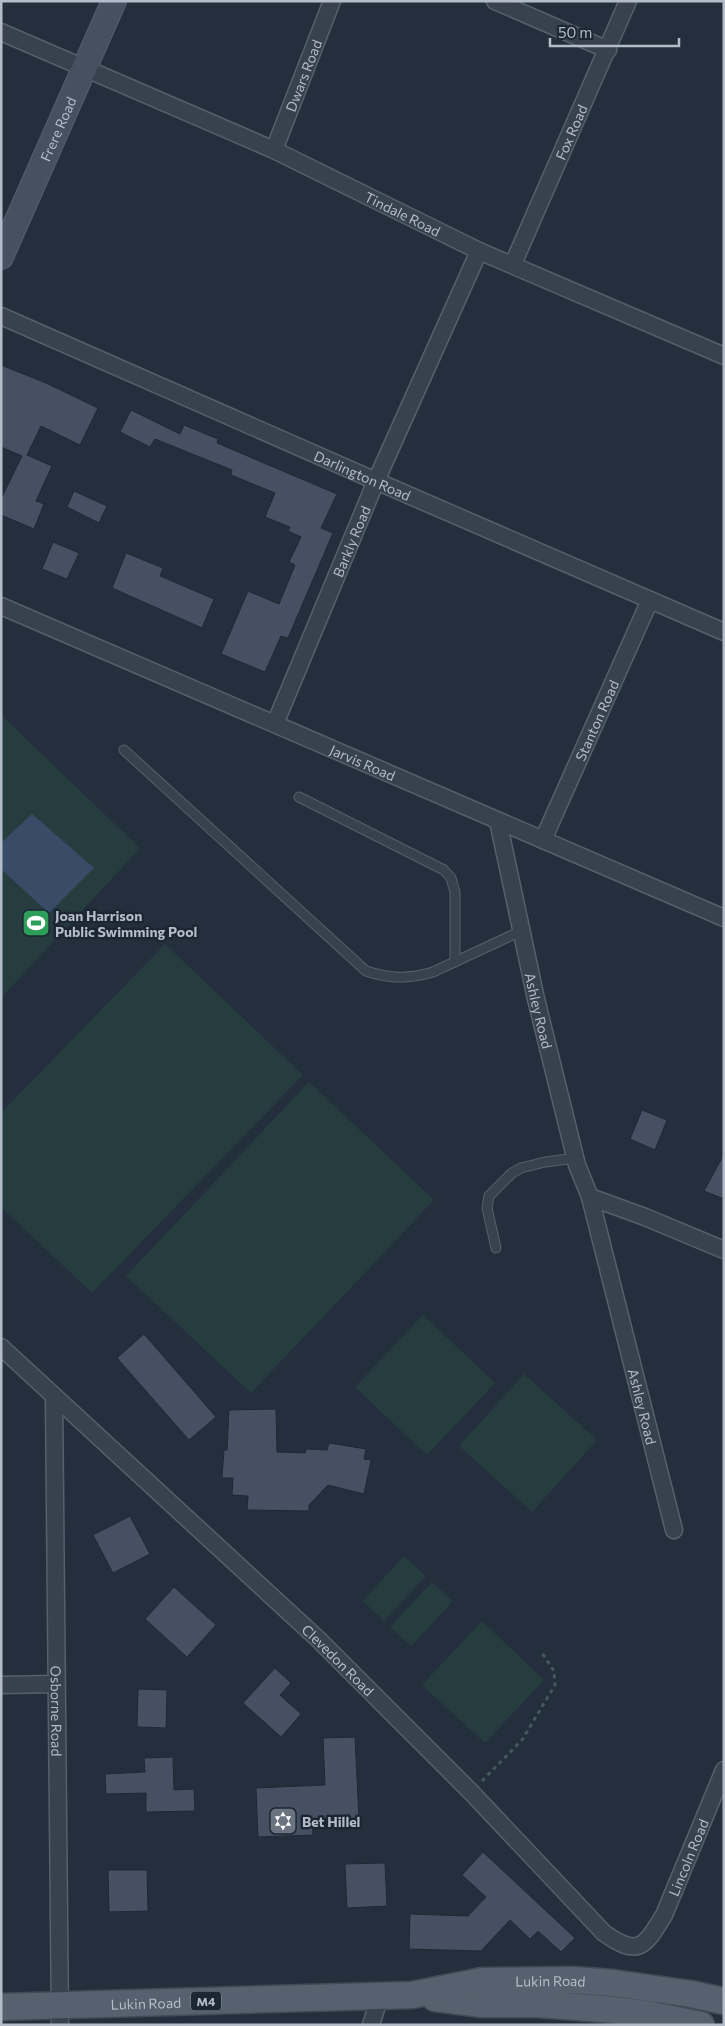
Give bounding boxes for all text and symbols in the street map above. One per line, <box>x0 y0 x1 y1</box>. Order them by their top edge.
scale bar <box>550 15 679 47</box>
text: 50 m <box>558 23 592 41</box>
street label: Dwars Road <box>281 37 325 114</box>
street label: Frere Road <box>36 94 79 164</box>
street label: Fox Road <box>551 102 590 162</box>
street label: Tindale Road <box>362 188 444 239</box>
street label: Darlington Road <box>312 446 413 504</box>
street label: Barkly Road <box>329 503 373 579</box>
street label: Stanton Road <box>571 677 622 763</box>
street label: Jarvis Road <box>327 741 398 784</box>
place label: Joan Harrison Public Swimming Pool <box>55 907 197 940</box>
sports icon: Joan Harrison Public Swimming Pool <box>21 908 51 938</box>
street label: Ashley Road <box>522 971 556 1050</box>
street label: Ashley Road <box>625 1367 661 1446</box>
street label: Clevedon Road <box>299 1620 378 1699</box>
street label: Osborne Road <box>48 1665 66 1757</box>
synagogue icon: Bet Hillel <box>268 1806 298 1836</box>
place label: Bet Hillel <box>302 1813 360 1830</box>
street label: Lincoln Road <box>664 1816 711 1898</box>
street label: Lukin Road <box>515 1971 586 1989</box>
road number: M4 <box>191 1992 221 2010</box>
street label: Lukin Road <box>110 1993 181 2012</box>

